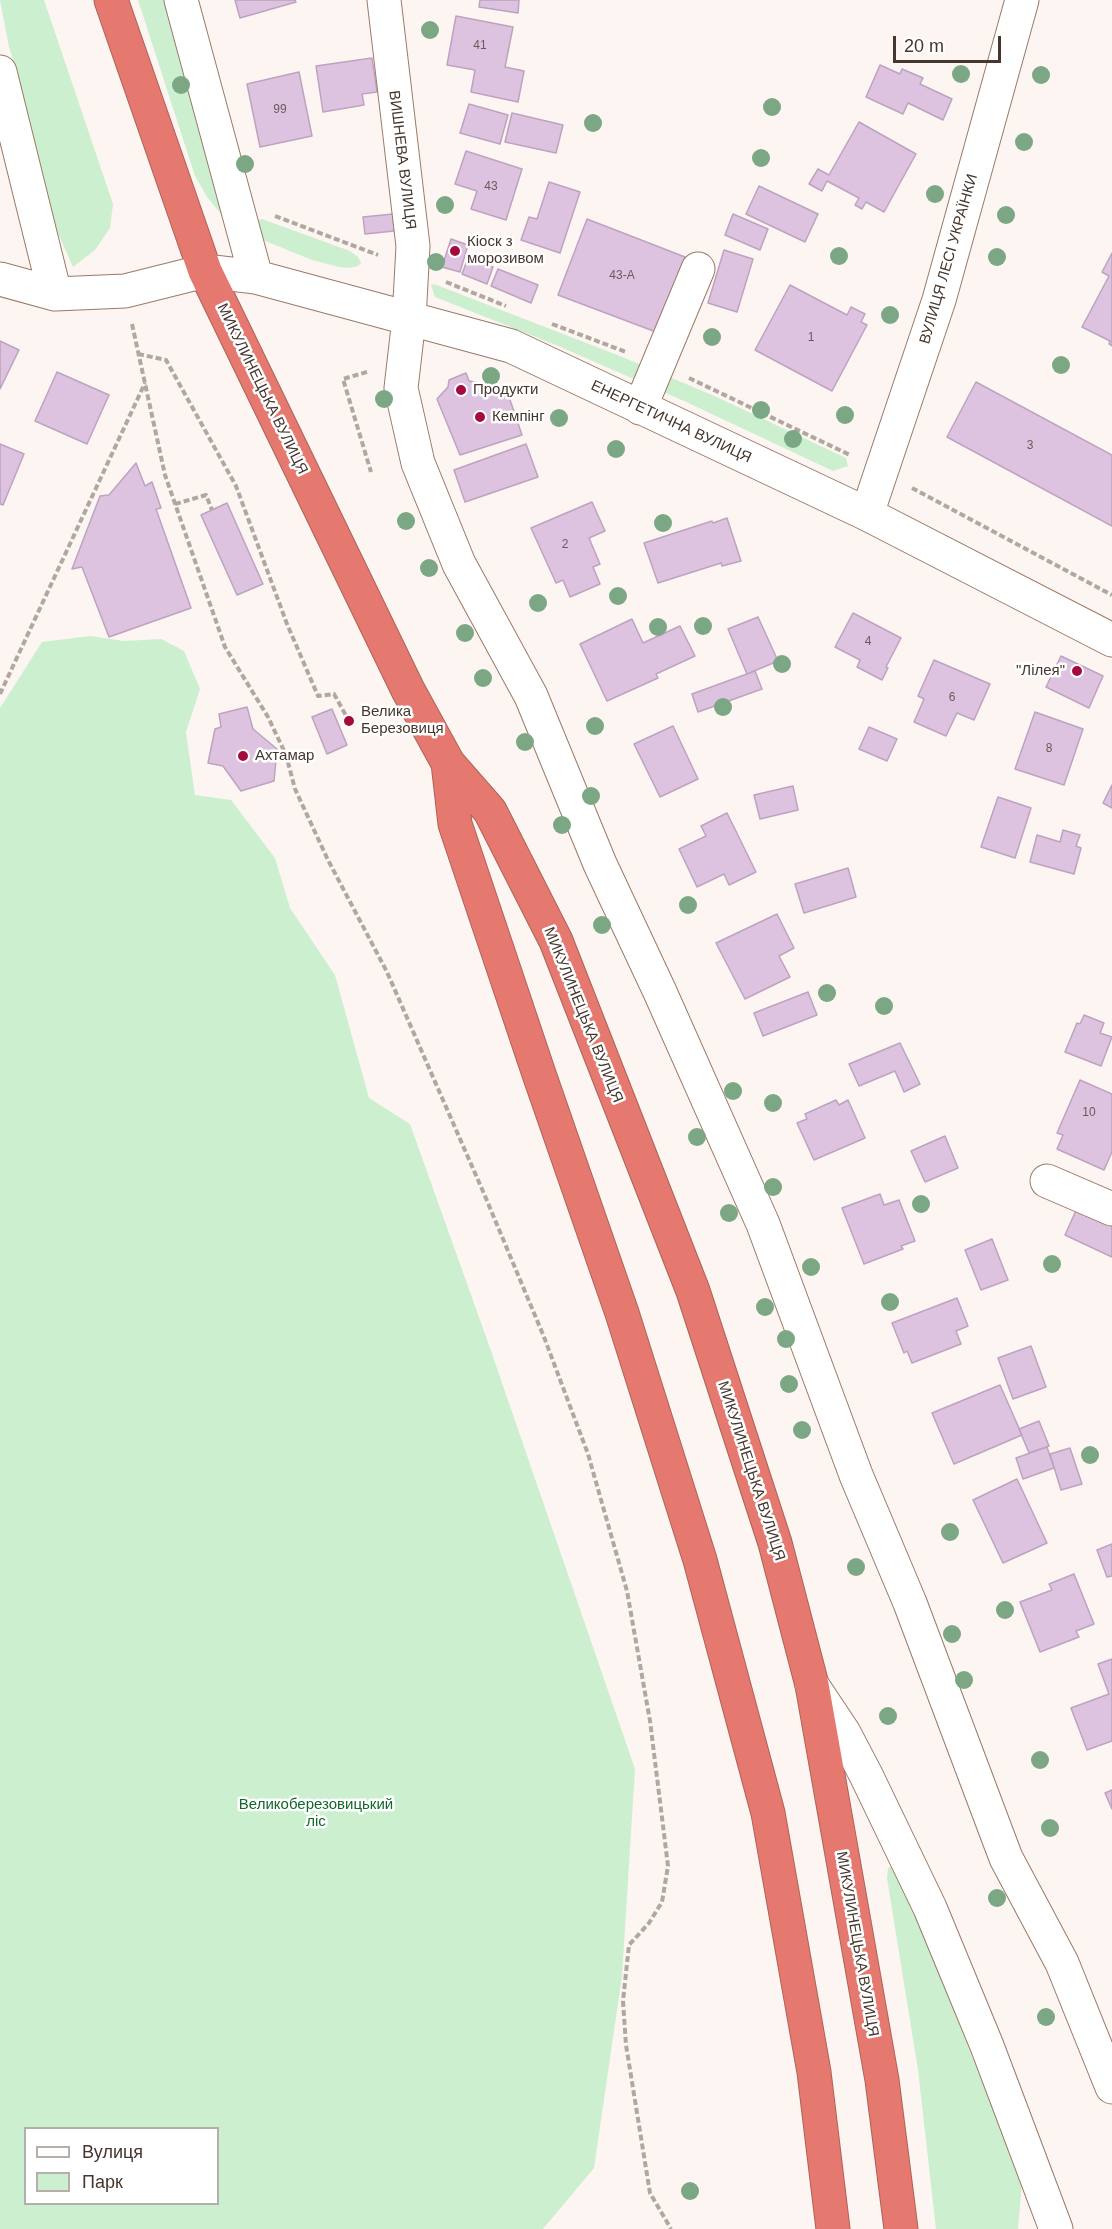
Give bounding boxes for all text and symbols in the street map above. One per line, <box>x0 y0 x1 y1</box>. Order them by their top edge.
scale bar <box>896 24 1004 62</box>
text: 20 m <box>904 36 944 56</box>
house number: 41 <box>473 39 487 53</box>
street label: ВИШНЕВА ВУЛИЦЯ <box>385 89 419 231</box>
house number: 99 <box>273 103 287 117</box>
street label: ВУЛИЦЯ ЛЕСІ УКРАЇНКИ <box>916 172 982 346</box>
house number: 43 <box>484 180 498 194</box>
place label: Кіоск з морозивом <box>467 233 544 268</box>
marker: Кіоск з морозивом <box>448 244 462 258</box>
house number: 43-А <box>609 269 635 283</box>
street label: МИКУЛИНЕЦЬКА ВУЛИЦЯ <box>213 301 311 477</box>
house number: 1 <box>808 331 814 345</box>
street label: ЕНЕРГЕТИЧНА ВУЛИЦЯ <box>588 377 754 467</box>
place label: Продукти <box>473 381 538 399</box>
marker: Продукти <box>454 383 468 397</box>
place label: Кемпінг <box>492 408 545 426</box>
marker: Кемпінг <box>473 410 487 424</box>
house number: 3 <box>1027 439 1033 453</box>
house number: 2 <box>562 538 568 552</box>
house number: 4 <box>865 635 871 649</box>
place label: "Лілея" <box>1016 662 1065 680</box>
marker: "Лілея" <box>1070 664 1084 678</box>
house number: 6 <box>949 691 955 705</box>
place label: Велика Березовиця <box>361 703 444 738</box>
marker: Велика Березовиця <box>342 714 356 728</box>
house number: 8 <box>1046 742 1052 756</box>
place label: Ахтамар <box>255 747 314 765</box>
marker: Ахтамар <box>236 749 250 763</box>
street label: МИКУЛИНЕЦЬКА ВУЛИЦЯ <box>540 925 626 1105</box>
house number: 10 <box>1082 1106 1096 1120</box>
street label: МИКУЛИНЕЦЬКА ВУЛИЦЯ <box>713 1379 789 1563</box>
park label: Великоберезовицький ліс <box>239 1796 393 1831</box>
street label: МИКУЛИНЕЦЬКА ВУЛИЦЯ <box>832 1850 882 2038</box>
legend <box>24 2127 219 2205</box>
text: Вулиця <box>82 2142 143 2162</box>
text: Парк <box>82 2172 123 2192</box>

